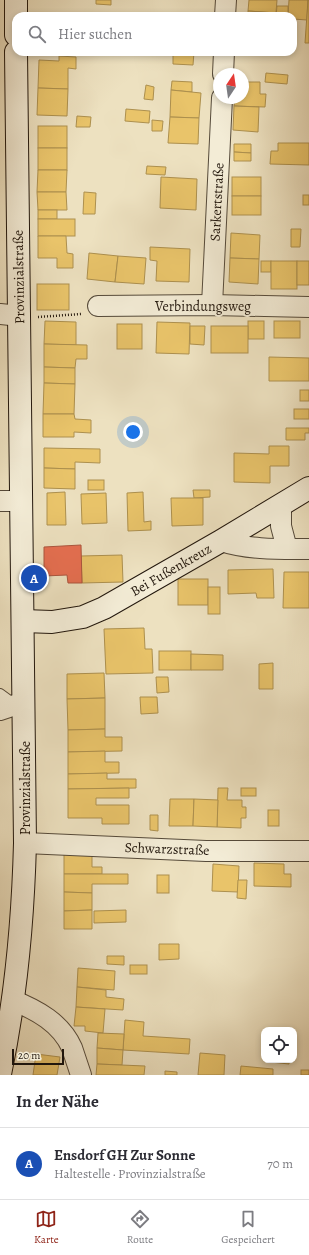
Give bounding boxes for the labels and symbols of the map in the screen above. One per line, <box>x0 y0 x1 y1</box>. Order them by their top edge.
north arrow <box>213 68 249 104</box>
street label: Sarkertstraße <box>205 162 229 242</box>
street label: Provinzialstraße <box>9 230 29 324</box>
street label: Verbindungsweg <box>154 297 251 316</box>
your location <box>123 422 143 442</box>
street label: Bei Fußenkreuz <box>127 539 215 601</box>
pin: A <box>21 563 47 593</box>
street label: Provinzialstraße <box>16 741 35 835</box>
street label: Schwarzstraße <box>124 838 210 860</box>
scale bar <box>12 1047 64 1066</box>

